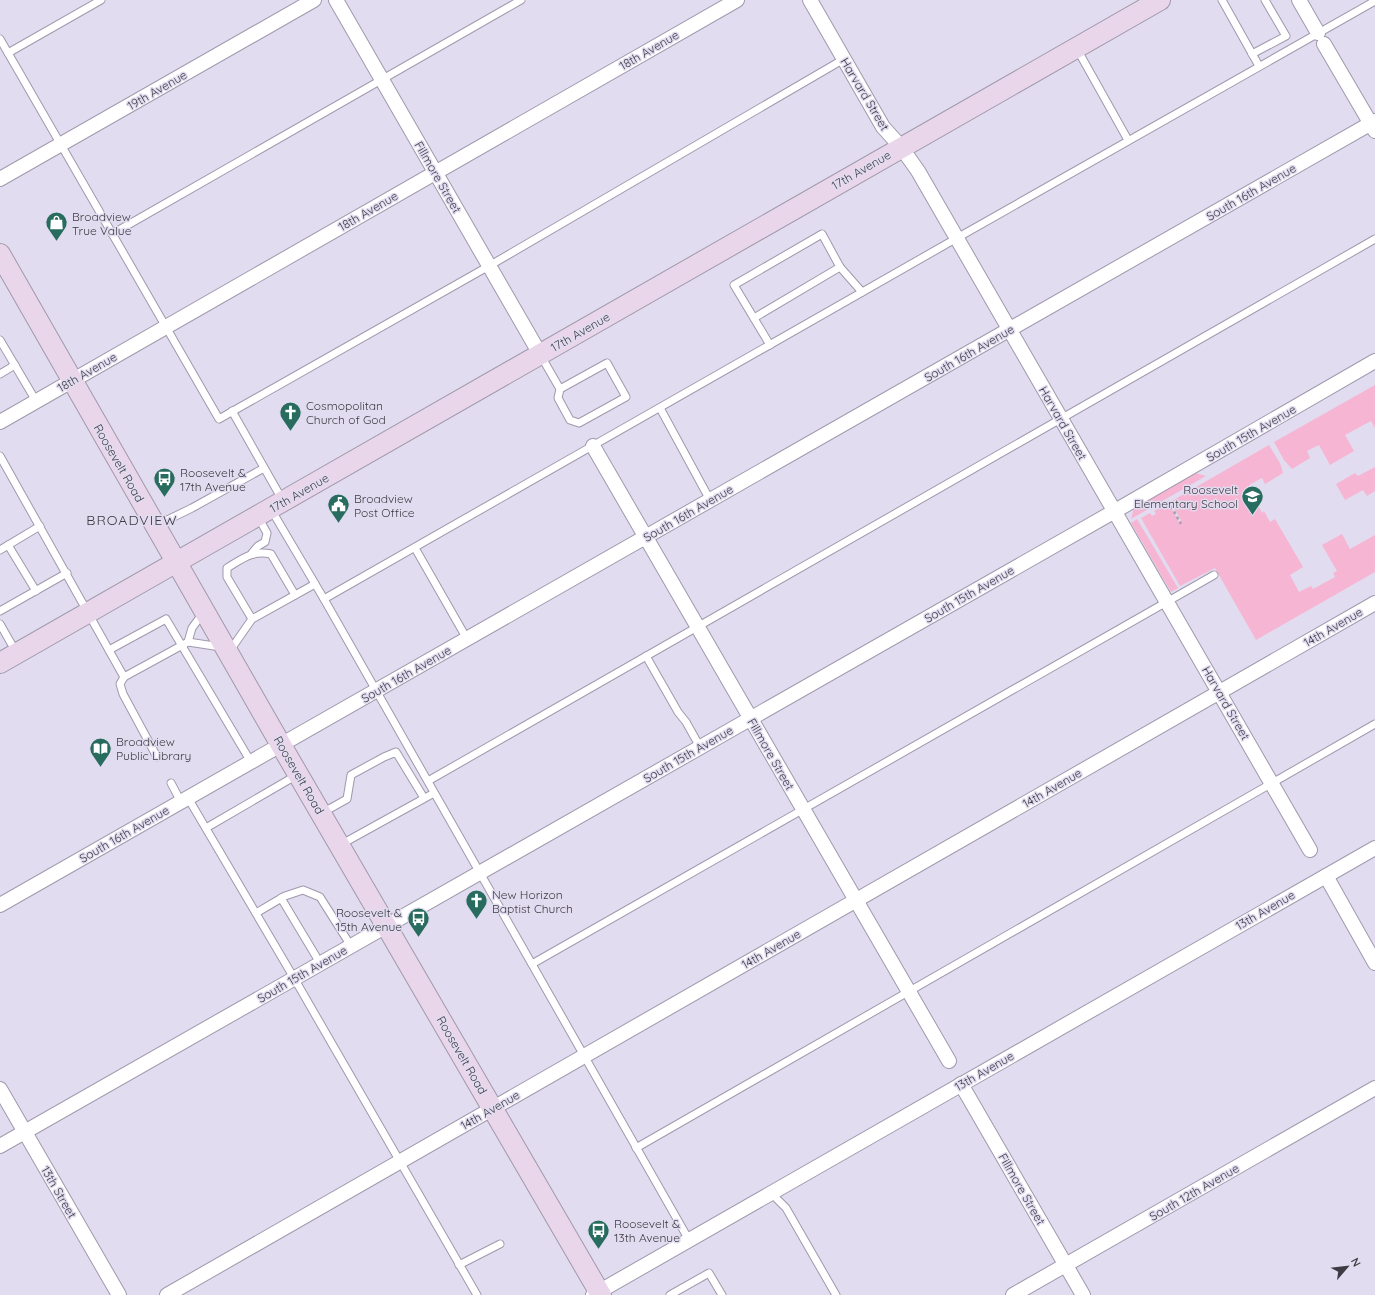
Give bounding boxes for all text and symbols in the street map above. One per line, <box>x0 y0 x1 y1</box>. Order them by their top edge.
street label: 18th Avenue <box>617 27 682 73</box>
street label: Harvard Street <box>837 55 893 133</box>
street label: 19th Avenue <box>125 67 190 113</box>
street label: Fillmore Street <box>411 138 465 216</box>
street label: 17th Avenue <box>829 147 893 193</box>
street label: South 16th Avenue <box>1203 160 1299 224</box>
street label: 18th Avenue <box>336 188 401 234</box>
place label: Broadview True Value <box>72 209 132 238</box>
shop icon: Broadview True Value <box>44 210 70 243</box>
street label: 17th Avenue <box>548 309 612 355</box>
street label: South 16th Avenue <box>921 321 1017 385</box>
street label: 18th Avenue <box>55 349 120 395</box>
street label: Harvard Street <box>1036 384 1090 462</box>
place label: Cosmopolitan Church of God <box>306 398 386 427</box>
church icon: Cosmopolitan Church of God <box>277 399 303 432</box>
street label: South 15th Avenue <box>1203 401 1299 465</box>
street label: Roosevelt Road <box>91 421 147 505</box>
place label: Roosevelt & 17th Avenue <box>180 465 246 494</box>
bus stop icon: Roosevelt & 17th Avenue <box>151 466 177 499</box>
street label: 17th Avenue <box>267 470 331 516</box>
street label: South 16th Avenue <box>640 481 736 545</box>
place label: Roosevelt Elementary School <box>1134 482 1238 511</box>
school or university icon: Roosevelt Elementary School <box>1240 483 1266 516</box>
place label: Broadview Post Office <box>354 491 415 520</box>
public building icon: Broadview Post Office <box>326 492 352 525</box>
district label: BROADVIEW <box>86 511 178 529</box>
street label: South 15th Avenue <box>921 562 1017 626</box>
street label: 14th Avenue <box>1301 604 1365 650</box>
street label: South 16th Avenue <box>358 642 454 706</box>
street label: Harvard Street <box>1199 664 1253 742</box>
street label: Fillmore Street <box>744 715 798 793</box>
street label: South 15th Avenue <box>640 722 736 786</box>
street label: Roosevelt Road <box>271 733 327 817</box>
place label: Broadview Public Library <box>116 734 191 763</box>
library icon: Broadview Public Library <box>87 735 113 768</box>
street label: 14th Avenue <box>1020 765 1084 811</box>
street label: South 16th Avenue <box>76 802 172 866</box>
place label: New Horizon Baptist Church <box>492 887 573 916</box>
street label: 13th Avenue <box>1233 887 1297 933</box>
church icon: New Horizon Baptist Church <box>464 888 490 921</box>
place label: Roosevelt & 15th Avenue <box>336 905 402 934</box>
bus stop icon: Roosevelt & 15th Avenue <box>405 906 431 939</box>
street label: 14th Avenue <box>739 926 803 972</box>
street label: South 15th Avenue <box>254 942 350 1006</box>
street label: Roosevelt Road <box>434 1013 490 1097</box>
street label: 13th Avenue <box>952 1048 1016 1094</box>
street label: 14th Avenue <box>458 1087 522 1133</box>
street label: Fillmore Street <box>995 1150 1049 1228</box>
street label: South 12th Avenue <box>1146 1160 1242 1224</box>
street label: 13th Street <box>38 1163 80 1221</box>
place label: Roosevelt & 13th Avenue <box>614 1216 680 1245</box>
bus stop icon: Roosevelt & 13th Avenue <box>585 1217 611 1250</box>
north arrow <box>1327 1247 1367 1287</box>
text: N <box>1348 1255 1364 1269</box>

